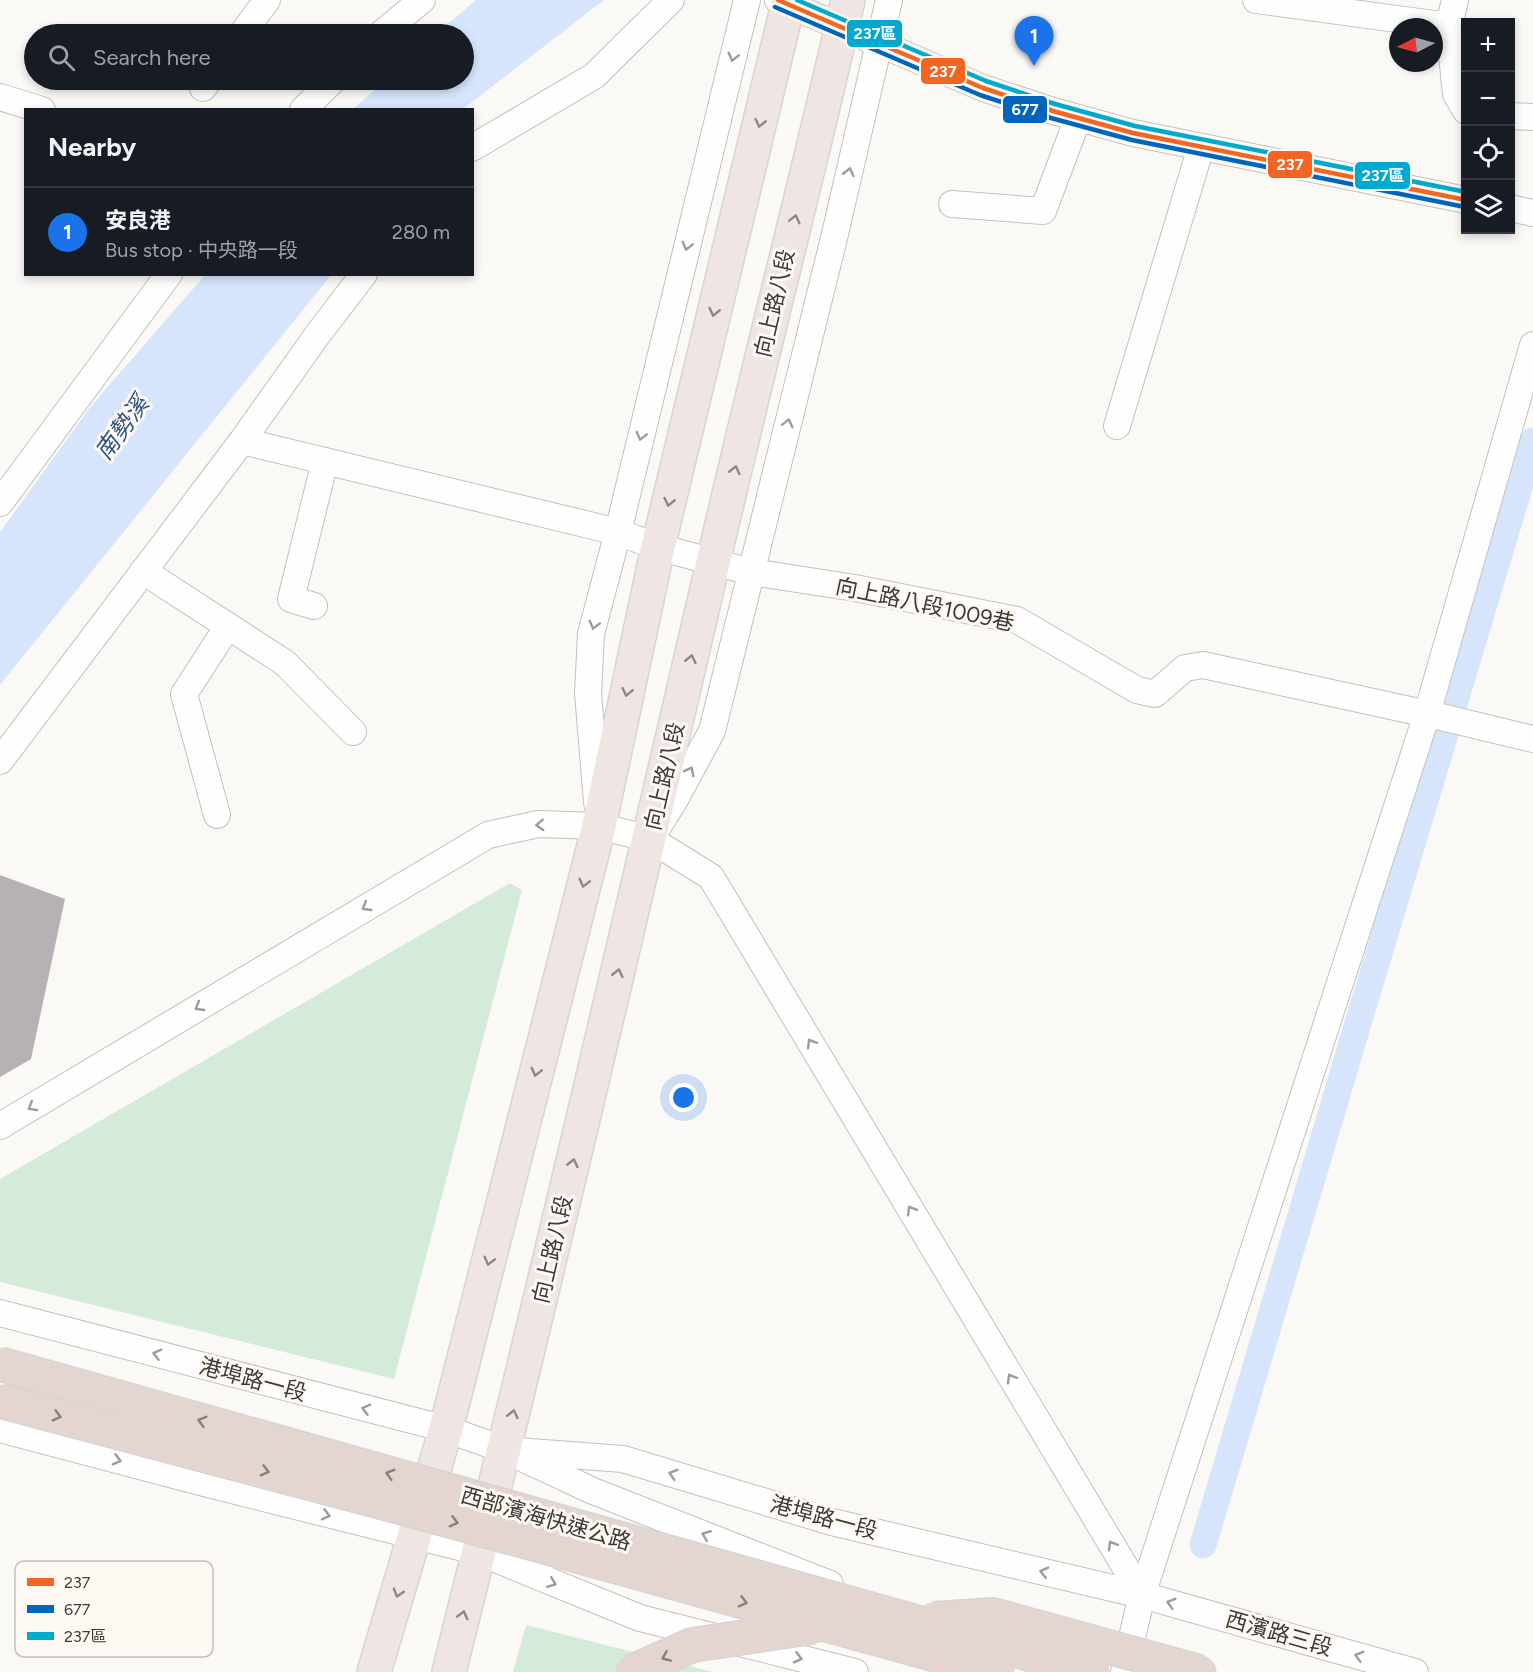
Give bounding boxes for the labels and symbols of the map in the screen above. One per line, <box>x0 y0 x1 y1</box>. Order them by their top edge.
pin: 1 <box>1014 16 1054 66</box>
north arrow <box>1389 18 1443 72</box>
line badge: 237區 <box>846 19 903 48</box>
text: 237區 <box>853 24 897 43</box>
one-way arrow <box>728 52 741 62</box>
line badge: 237 <box>920 57 966 85</box>
text: 237 <box>929 62 957 81</box>
line badge: 677 <box>1002 95 1048 124</box>
text: 677 <box>1011 100 1039 119</box>
one-way arrow <box>754 117 767 127</box>
line badge: 237 <box>1267 150 1313 179</box>
text: 237 <box>1276 155 1304 174</box>
line badge: 237區 <box>1354 161 1411 190</box>
text: 237區 <box>1361 166 1405 185</box>
one-way arrow <box>842 168 855 178</box>
one-way arrow <box>787 214 800 224</box>
one-way arrow <box>682 241 695 251</box>
street label: 向上路八段 <box>749 246 800 360</box>
one-way arrow <box>709 307 722 317</box>
water label: 南勢溪 <box>89 388 156 465</box>
one-way arrow <box>781 418 794 428</box>
one-way arrow <box>636 431 649 441</box>
one-way arrow <box>727 465 740 475</box>
one-way arrow <box>663 497 676 507</box>
street label: 向上路八段1009巷 <box>833 572 1017 637</box>
one-way arrow <box>588 620 601 630</box>
one-way arrow <box>683 655 696 665</box>
one-way arrow <box>621 687 634 697</box>
street label: 向上路八段 <box>639 719 690 833</box>
one-way arrow <box>683 767 694 777</box>
one-way arrow <box>536 819 545 832</box>
one-way arrow <box>579 878 592 888</box>
one-way arrow <box>362 900 372 912</box>
one-way arrow <box>610 969 623 979</box>
one-way arrow <box>195 1000 205 1012</box>
one-way arrow <box>806 1039 818 1049</box>
one-way arrow <box>531 1066 543 1077</box>
your location <box>669 1083 698 1112</box>
one-way arrow <box>28 1100 38 1112</box>
one-way arrow <box>565 1158 578 1168</box>
street label: 向上路八段 <box>527 1192 578 1306</box>
one-way arrow <box>907 1206 919 1216</box>
one-way arrow <box>483 1256 496 1266</box>
one-way arrow <box>153 1349 163 1362</box>
street label: 港埠路一段 <box>196 1352 309 1407</box>
one-way arrow <box>1007 1374 1019 1384</box>
one-way arrow <box>362 1403 372 1416</box>
one-way arrow <box>51 1408 61 1421</box>
one-way arrow <box>506 1409 519 1419</box>
one-way arrow <box>197 1416 208 1428</box>
one-way arrow <box>111 1453 122 1465</box>
one-way arrow <box>260 1464 270 1477</box>
one-way arrow <box>385 1469 395 1481</box>
one-way arrow <box>668 1469 679 1481</box>
street label: 西部濱海快速公路 <box>458 1481 634 1556</box>
street label: 港埠路一段 <box>767 1490 880 1545</box>
one-way arrow <box>321 1507 331 1520</box>
one-way arrow <box>448 1515 458 1527</box>
one-way arrow <box>701 1530 712 1542</box>
one-way arrow <box>1107 1541 1119 1551</box>
legend <box>15 1561 213 1657</box>
one-way arrow <box>1039 1566 1049 1579</box>
text: 237 <box>64 1573 91 1592</box>
one-way arrow <box>547 1575 557 1588</box>
one-way arrow <box>393 1587 405 1598</box>
one-way arrow <box>738 1594 748 1607</box>
one-way arrow <box>1166 1598 1177 1610</box>
text: 677 <box>64 1600 91 1619</box>
street label: 西濱路三段 <box>1222 1605 1335 1662</box>
one-way arrow <box>456 1610 468 1621</box>
text: 237區 <box>64 1627 106 1646</box>
one-way arrow <box>661 1650 672 1662</box>
one-way arrow <box>793 1650 803 1663</box>
one-way arrow <box>1354 1651 1365 1663</box>

